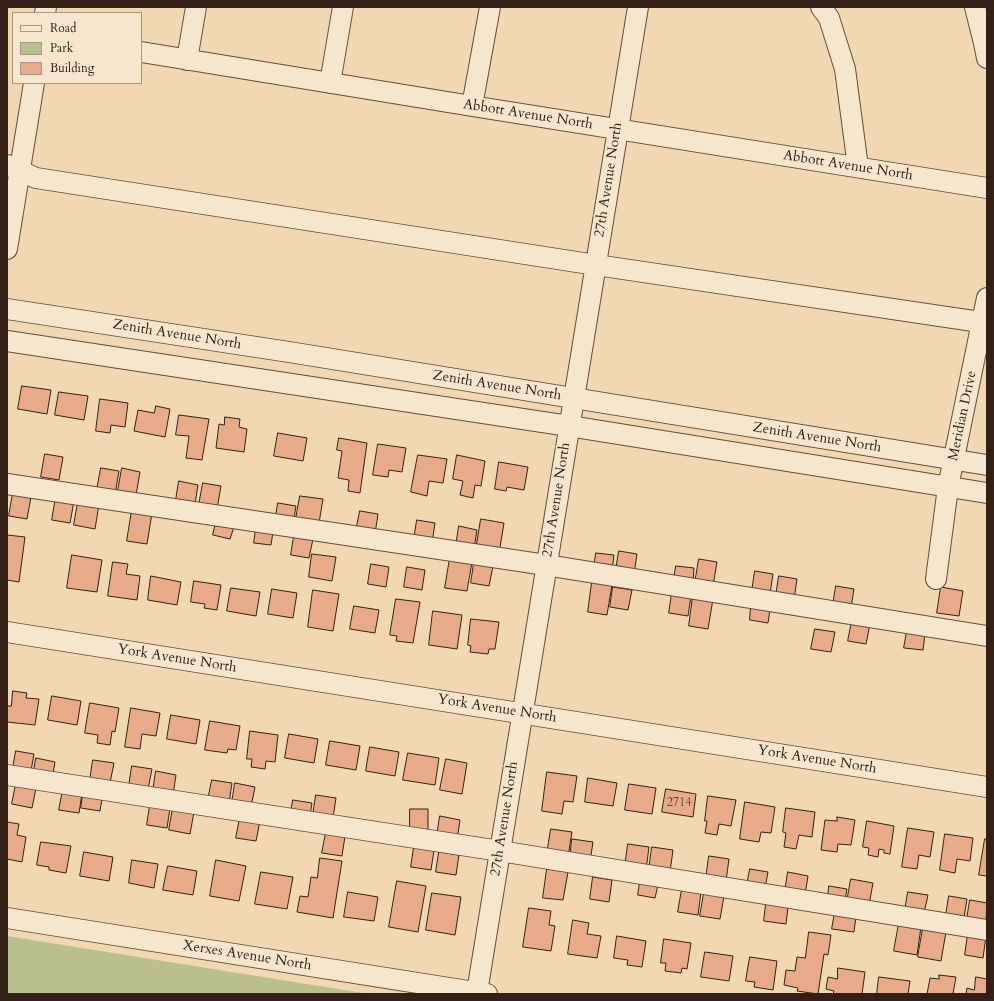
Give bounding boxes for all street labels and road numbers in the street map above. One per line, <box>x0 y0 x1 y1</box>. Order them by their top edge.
street label: Abbott Avenue North <box>462 96 594 134</box>
street label: 27th Avenue North <box>592 121 626 239</box>
street label: Abbott Avenue North <box>782 147 914 185</box>
street label: Zenith Avenue North <box>111 317 243 353</box>
street label: Zenith Avenue North <box>431 368 563 404</box>
street label: Meridian Drive <box>945 369 981 463</box>
street label: Zenith Avenue North <box>751 420 883 456</box>
street label: 27th Avenue North <box>540 441 574 559</box>
street label: York Avenue North <box>116 641 238 677</box>
street label: York Avenue North <box>436 691 558 727</box>
street label: York Avenue North <box>756 742 878 778</box>
street label: 27th Avenue North <box>488 760 522 878</box>
street label: Xerxes Avenue North <box>181 938 313 974</box>

